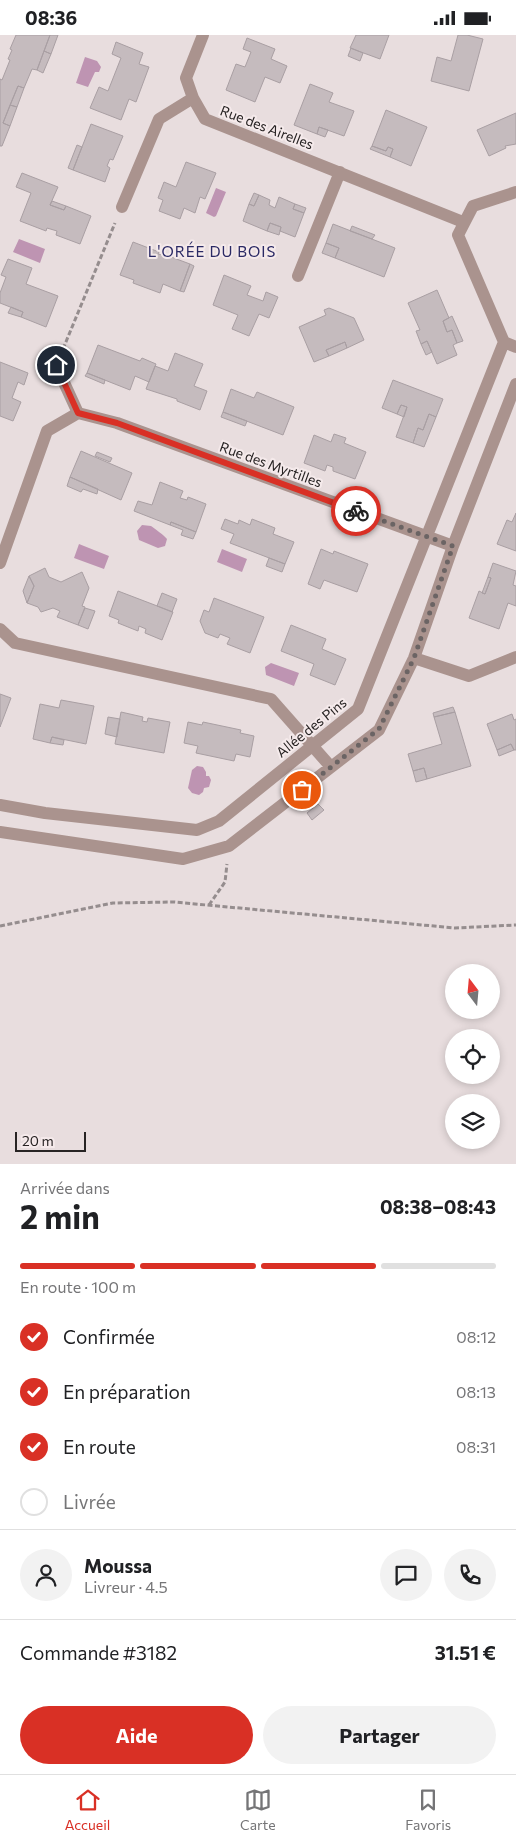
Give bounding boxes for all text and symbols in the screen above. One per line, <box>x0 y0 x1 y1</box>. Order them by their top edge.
text: 08:36 <box>25 6 77 29</box>
street label: Rue des Airelles <box>218 101 316 153</box>
district label: L'ORÉE DU BOIS <box>148 241 276 260</box>
pin <box>35 344 77 386</box>
icon: home <box>42 351 70 379</box>
street label: Rue des Myrtilles <box>217 438 325 490</box>
courier <box>331 486 381 536</box>
icon: bike <box>342 497 370 525</box>
street label: Allée des Pins <box>272 693 350 761</box>
pin <box>281 769 323 811</box>
icon: bag <box>288 776 316 804</box>
north arrow <box>445 964 500 1019</box>
map controls <box>445 964 500 1149</box>
button: locate <box>445 1029 500 1084</box>
button: layers <box>445 1094 500 1149</box>
scale bar <box>15 1129 86 1152</box>
text: 20 m <box>22 1132 54 1149</box>
text: Arrivée dans <box>20 1178 110 1197</box>
text: 08:38–08:43 <box>380 1195 496 1218</box>
text: 2 min <box>20 1196 100 1236</box>
text: En route · 100 m <box>20 1277 136 1296</box>
icon: check <box>20 1323 48 1351</box>
text: Confirmée <box>63 1325 155 1348</box>
text: 08:12 <box>456 1327 496 1346</box>
icon: check <box>20 1378 48 1406</box>
text: En préparation <box>63 1380 191 1403</box>
text: 08:13 <box>456 1382 496 1401</box>
icon: check <box>20 1433 48 1461</box>
text: En route <box>63 1435 136 1458</box>
text: 08:31 <box>456 1437 496 1456</box>
text: Livrée <box>63 1490 116 1513</box>
button: person <box>20 1549 72 1601</box>
button: chat <box>380 1549 432 1601</box>
button: phone <box>444 1549 496 1601</box>
text: Moussa <box>84 1554 152 1577</box>
text: Livreur · 4.5 <box>84 1577 168 1596</box>
text: Commande #3182 <box>20 1641 177 1664</box>
text: 31.51 € <box>435 1641 496 1664</box>
button: Aide <box>20 1706 253 1764</box>
button: Partager <box>263 1706 496 1764</box>
tab: Accueil <box>65 1786 110 1833</box>
tab: Carte <box>240 1786 276 1833</box>
tab: Favoris <box>405 1786 451 1833</box>

